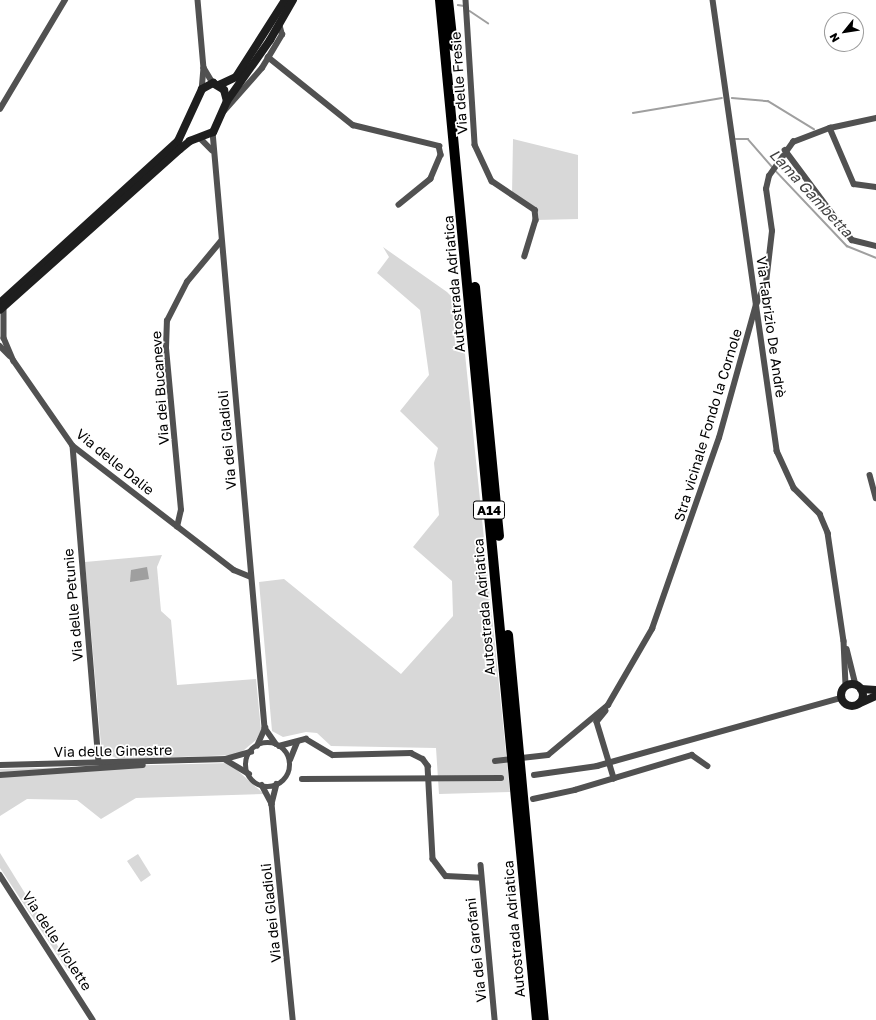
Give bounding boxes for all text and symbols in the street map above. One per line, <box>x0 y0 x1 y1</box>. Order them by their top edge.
north arrow <box>824 12 864 52</box>
street label: Via delle Fresie <box>447 31 471 135</box>
text: N <box>826 31 842 45</box>
water label: Lama Gambetta <box>766 145 856 241</box>
street label: Autostrada Adriatica <box>440 215 468 353</box>
street label: Via Fabrizio De Andrè <box>753 255 789 399</box>
street label: Stra vicinale Fondo la Cornole <box>671 326 745 524</box>
street label: Via dei Bucaneve <box>148 331 172 445</box>
street label: Via dei Gladioli <box>214 390 240 490</box>
street label: Via delle Dalie <box>72 425 158 499</box>
road number: A14 <box>472 499 506 521</box>
street label: Autostrada Adriatica <box>470 538 498 676</box>
street label: Via delle Petunie <box>60 548 86 662</box>
street label: Via delle Ginestre <box>54 742 172 760</box>
street label: Autostrada Adriatica <box>500 860 528 998</box>
street label: Via dei Gladioli <box>257 863 285 963</box>
street label: Via delle Violette <box>19 888 95 994</box>
street label: Via dei Garofani <box>462 897 490 1003</box>

